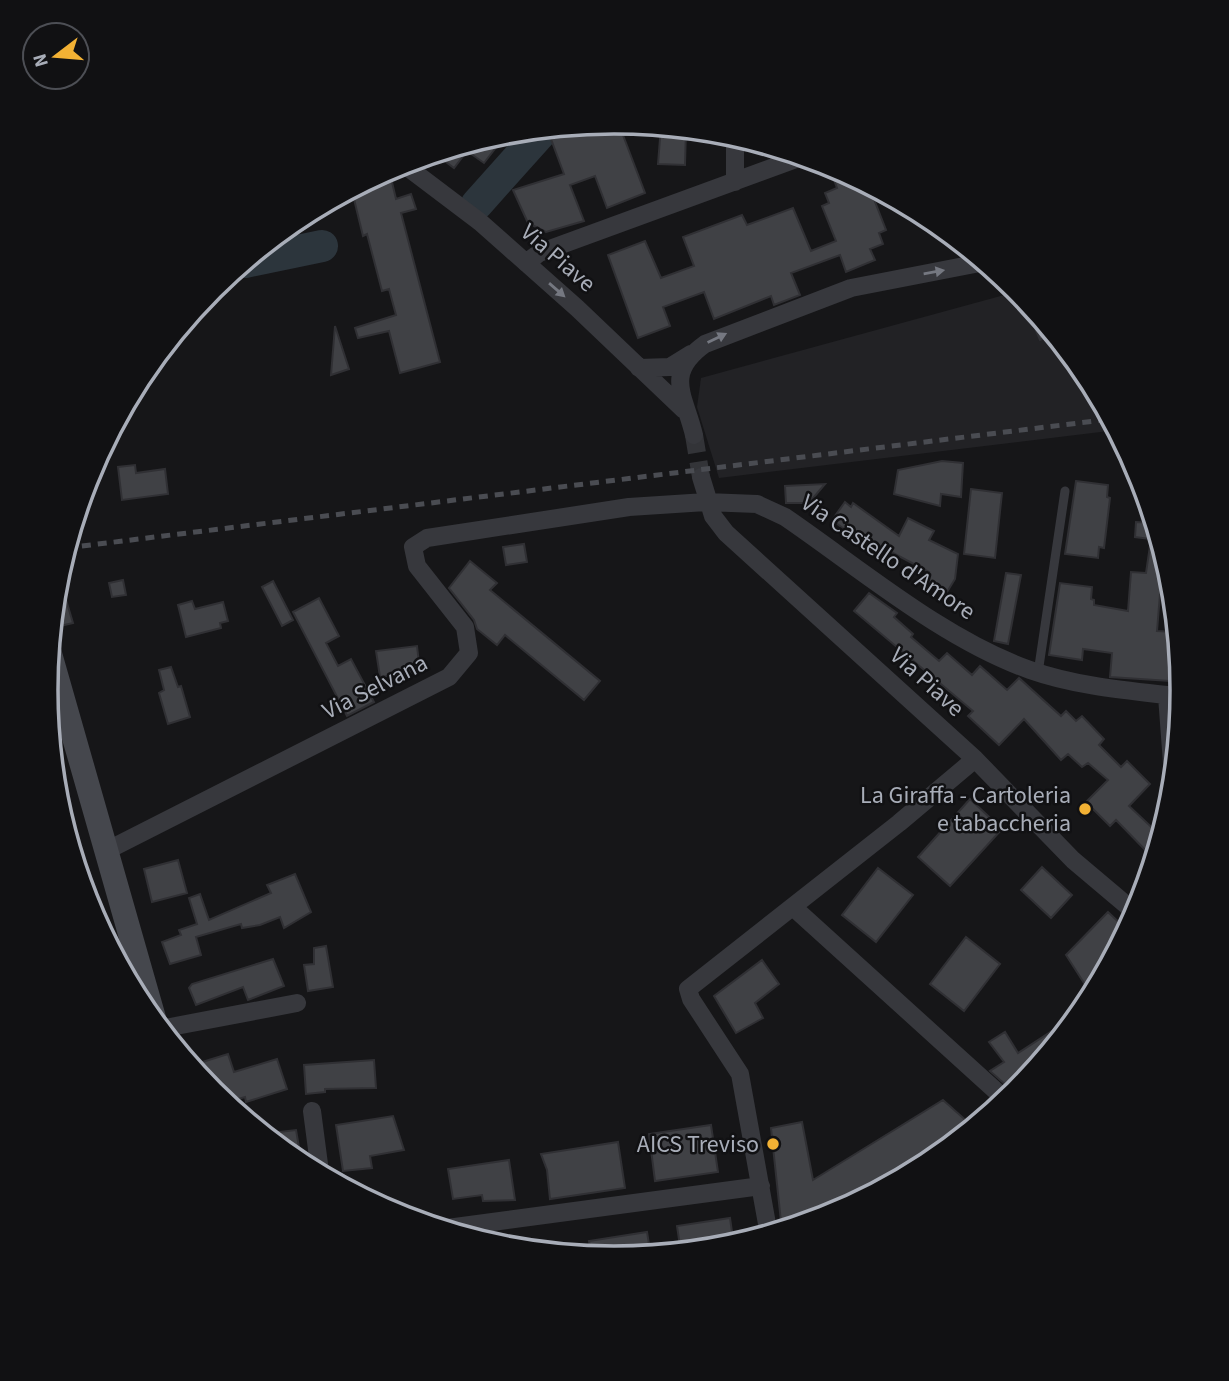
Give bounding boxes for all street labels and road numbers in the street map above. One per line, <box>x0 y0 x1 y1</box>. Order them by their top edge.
street label: Via Piave <box>513 215 603 301</box>
street label: Via Castello d'Amore <box>794 485 982 629</box>
street label: Via Piave <box>882 639 972 725</box>
street label: Via Selvana <box>316 646 434 728</box>

